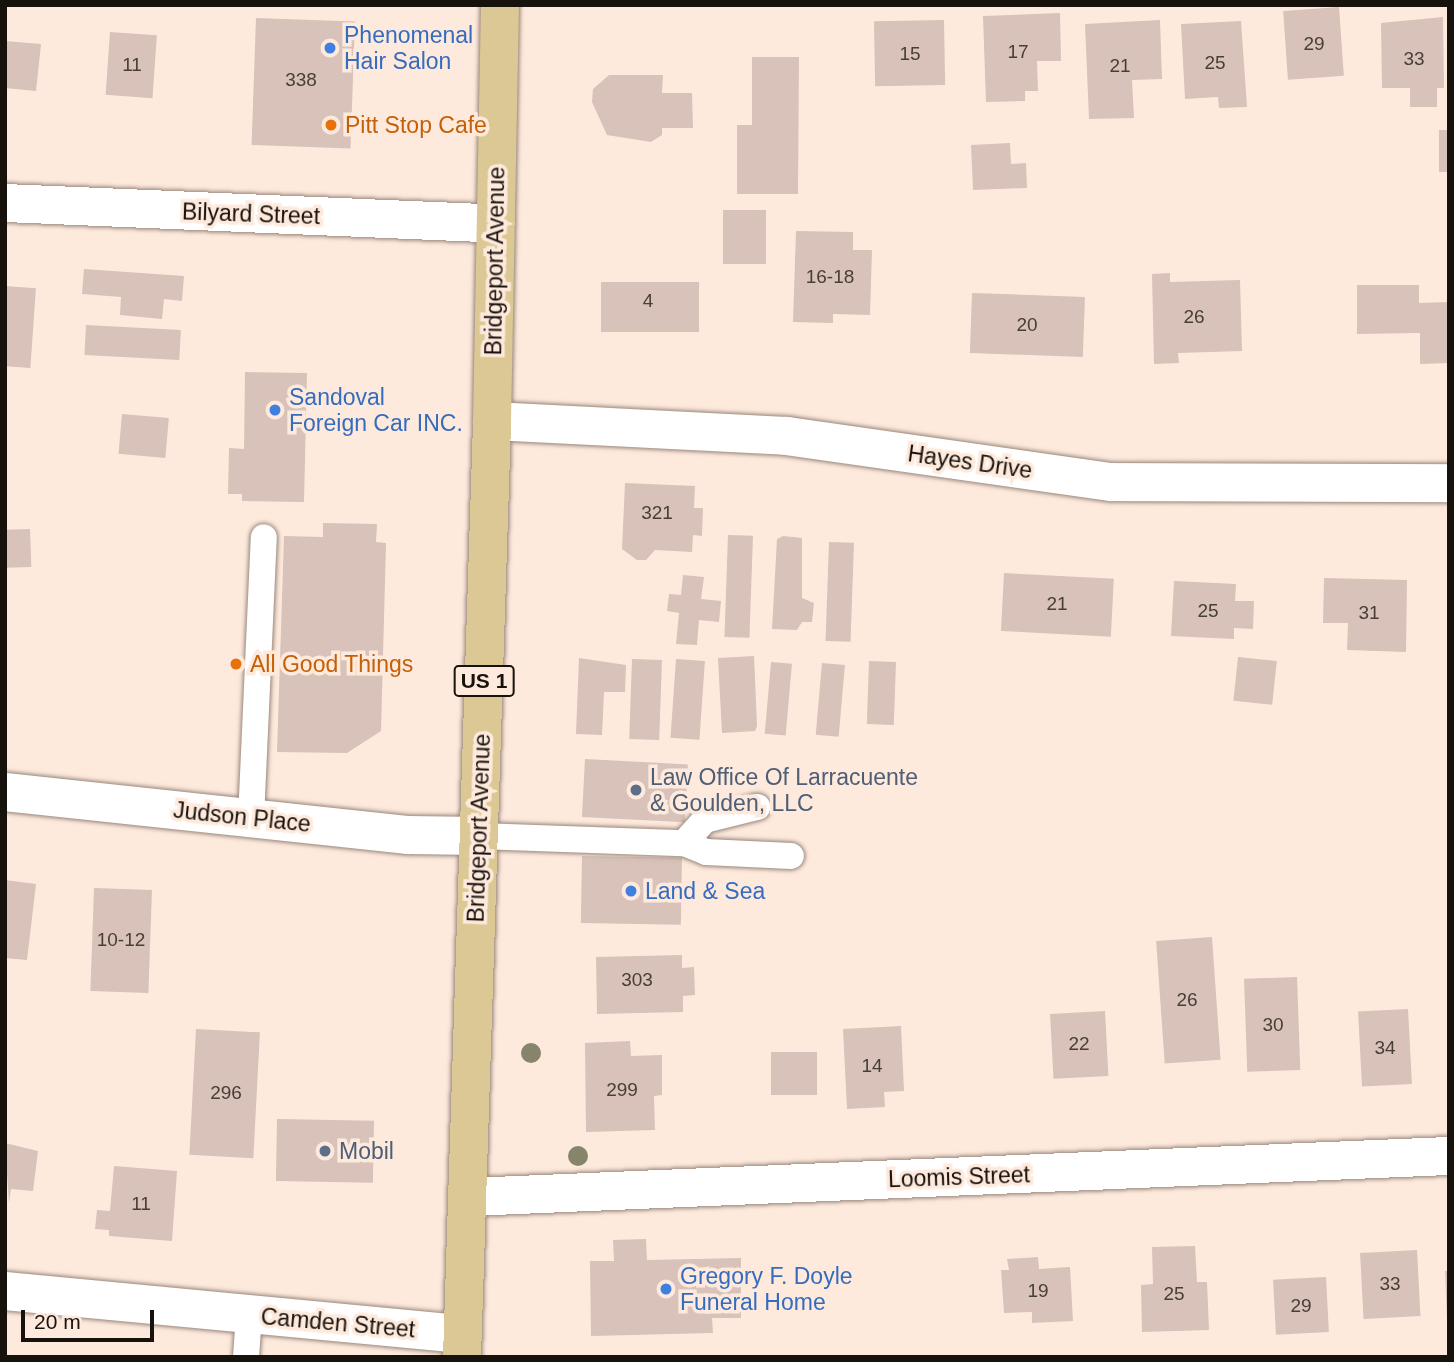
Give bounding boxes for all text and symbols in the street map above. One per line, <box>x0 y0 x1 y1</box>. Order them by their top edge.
place label: Phenomenal Hair Salon <box>344 21 473 75</box>
house number: 29 <box>1303 33 1325 55</box>
marker: Phenomenal Hair Salon <box>322 40 338 56</box>
house number: 17 <box>1007 41 1029 63</box>
house number: 15 <box>899 43 921 65</box>
house number: 33 <box>1403 48 1425 70</box>
house number: 25 <box>1204 52 1226 74</box>
house number: 11 <box>122 54 142 76</box>
house number: 21 <box>1109 55 1131 77</box>
house number: 338 <box>285 69 317 91</box>
place label: Pitt Stop Cafe <box>345 111 487 139</box>
marker: Pitt Stop Cafe <box>323 117 339 133</box>
street label: Bridgeport Avenue <box>480 166 510 356</box>
street label: Bilyard Street <box>182 198 320 230</box>
house number: 16-18 <box>806 266 854 288</box>
house number: 4 <box>643 290 653 312</box>
house number: 26 <box>1183 306 1205 328</box>
house number: 20 <box>1016 314 1038 336</box>
place label: Sandoval Foreign Car INC. <box>289 383 463 437</box>
marker: Sandoval Foreign Car INC. <box>267 402 283 418</box>
street label: Hayes Drive <box>906 440 1034 484</box>
house number: 321 <box>641 502 673 524</box>
house number: 21 <box>1046 593 1068 615</box>
house number: 25 <box>1197 600 1219 622</box>
house number: 31 <box>1358 602 1380 624</box>
place label: All Good Things <box>250 650 414 678</box>
marker: All Good Things <box>228 656 244 672</box>
road number: US 1 <box>452 664 516 698</box>
street label: Bridgeport Avenue <box>462 733 496 923</box>
place label: Law Office Of Larracuente & Goulden, LLC <box>650 763 918 817</box>
marker: Law Office Of Larracuente & Goulden, LLC <box>628 782 644 798</box>
street label: Judson Place <box>172 796 312 838</box>
place label: Land & Sea <box>645 877 765 905</box>
marker: Land & Sea <box>623 883 639 899</box>
house number: 10-12 <box>97 929 145 951</box>
house number: 303 <box>621 969 653 991</box>
house number: 26 <box>1176 989 1198 1011</box>
house number: 30 <box>1262 1014 1284 1036</box>
house number: 22 <box>1068 1033 1090 1055</box>
house number: 34 <box>1374 1037 1396 1059</box>
house number: 14 <box>861 1055 883 1077</box>
house number: 299 <box>606 1079 638 1101</box>
house number: 296 <box>210 1082 242 1104</box>
place label: Mobil <box>339 1137 394 1165</box>
marker: Mobil <box>317 1143 333 1159</box>
street label: Loomis Street <box>888 1161 1030 1193</box>
house number: 11 <box>131 1193 151 1215</box>
place label: Gregory F. Doyle Funeral Home <box>680 1262 853 1316</box>
house number: 33 <box>1379 1273 1401 1295</box>
house number: 19 <box>1027 1280 1049 1302</box>
marker: Gregory F. Doyle Funeral Home <box>658 1281 674 1297</box>
house number: 25 <box>1163 1283 1185 1305</box>
house number: 29 <box>1290 1295 1312 1317</box>
scale bar <box>24 1296 158 1340</box>
street label: Camden Street <box>260 1303 416 1343</box>
text: 20 m <box>34 1310 81 1333</box>

